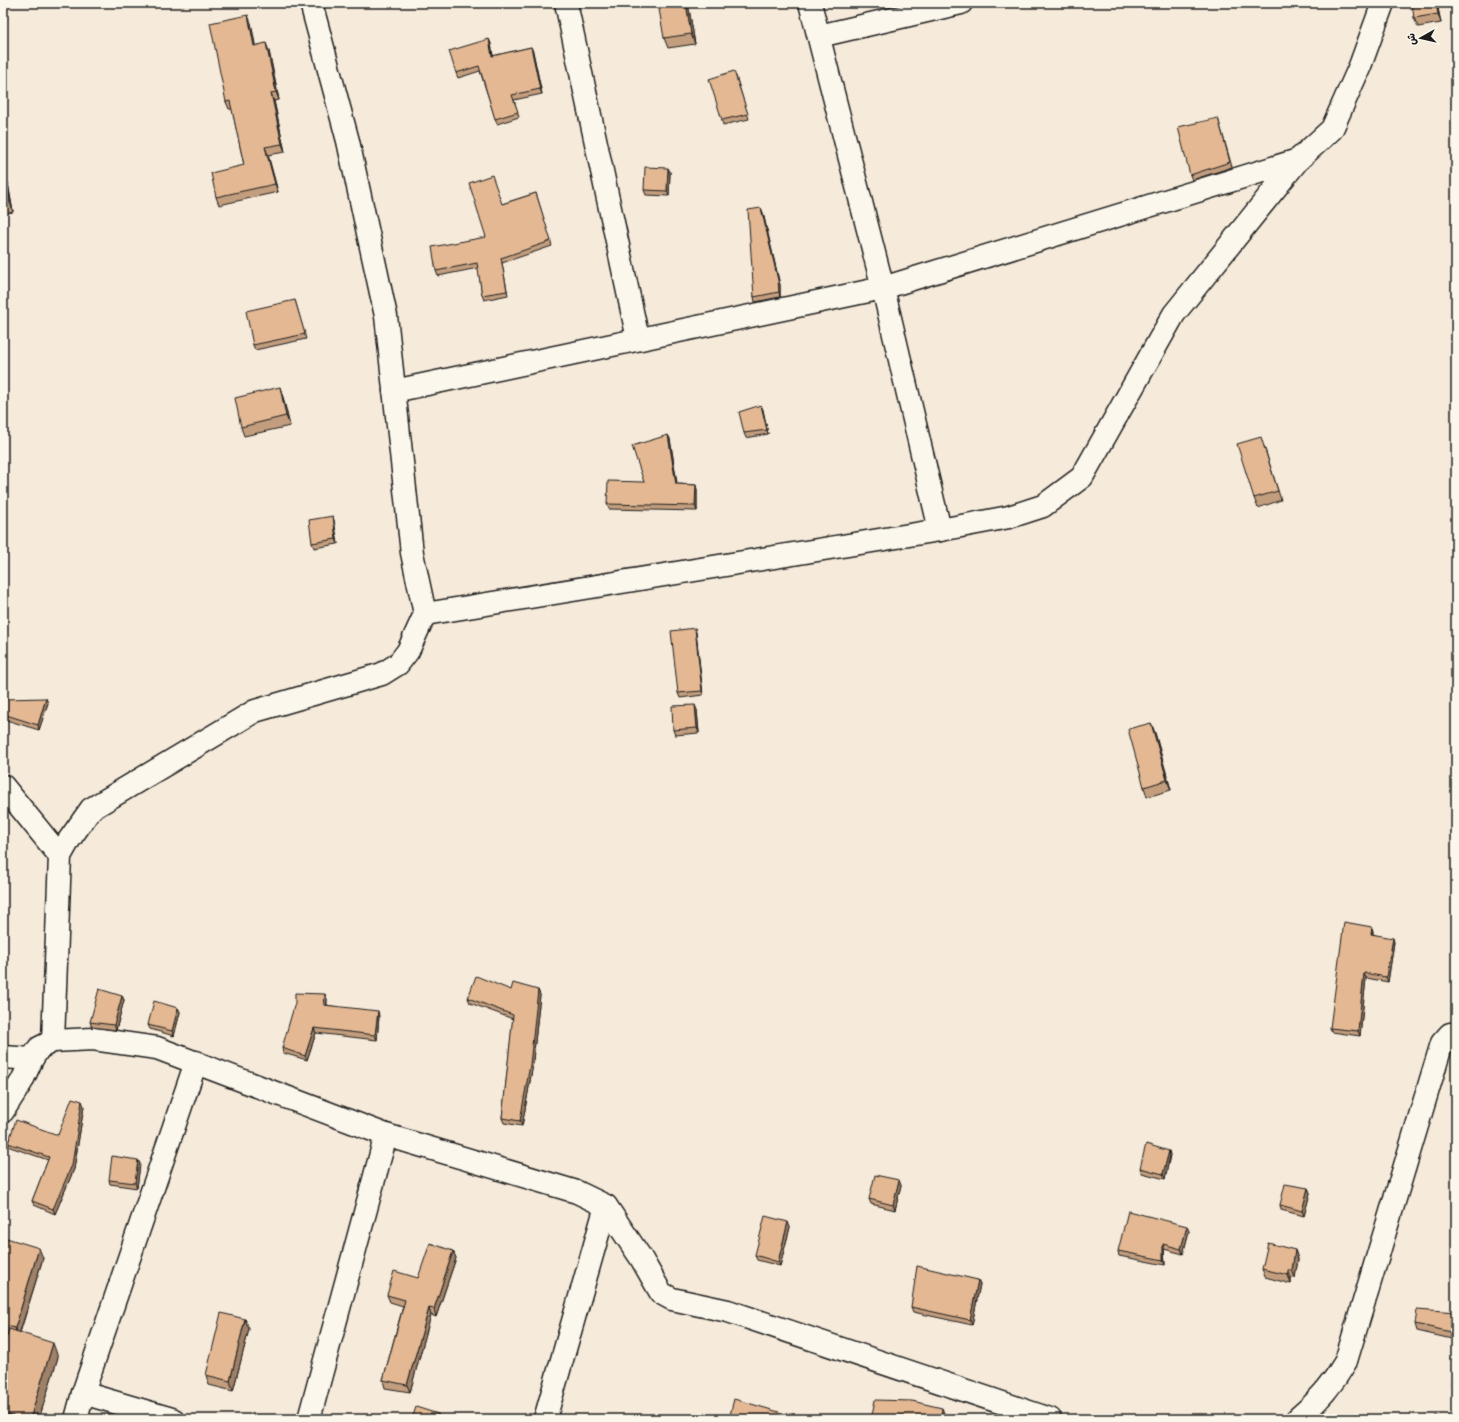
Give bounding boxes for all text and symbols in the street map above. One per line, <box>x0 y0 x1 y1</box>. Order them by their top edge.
north arrow <box>1401 18 1441 58</box>
text: ش <box>1403 32 1419 46</box>

